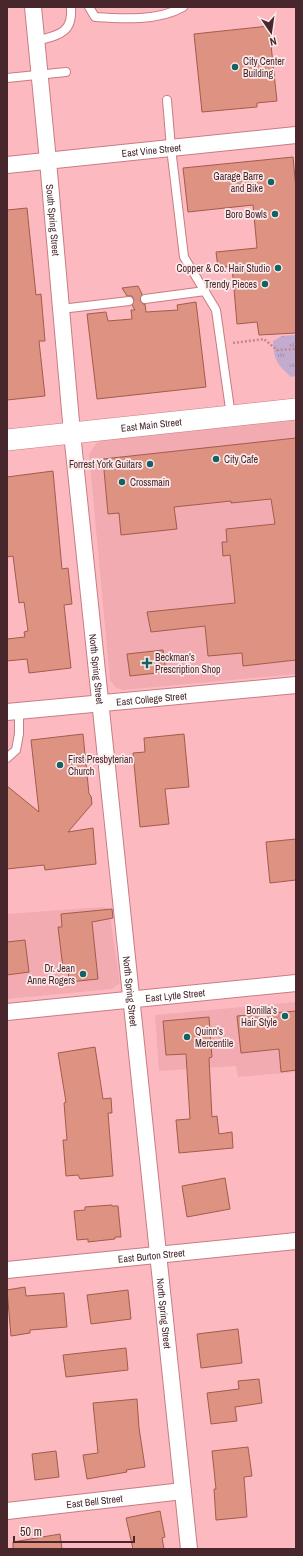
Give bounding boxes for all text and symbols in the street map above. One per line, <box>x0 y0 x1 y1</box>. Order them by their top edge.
north arrow <box>251 12 291 52</box>
text: N <box>269 34 278 49</box>
place label: City Center Building <box>243 55 285 80</box>
marker: City Center Building <box>230 62 240 72</box>
street label: East Vine Street <box>121 141 182 160</box>
place label: Garage Barre and Bike <box>213 170 263 195</box>
marker: Garage Barre and Bike <box>266 177 276 187</box>
street label: South Spring Street <box>43 184 62 257</box>
place label: Boro Bowls <box>226 208 267 221</box>
marker: Boro Bowls <box>270 209 280 219</box>
place label: Copper & Co. Hair Studio <box>177 262 270 275</box>
marker: Copper & Co. Hair Studio <box>273 263 283 273</box>
place label: Trendy Pieces <box>204 278 257 291</box>
marker: Trendy Pieces <box>260 279 270 289</box>
street label: East Main Street <box>120 415 183 435</box>
place label: City Cafe <box>224 453 259 466</box>
marker: City Cafe <box>211 454 221 464</box>
place label: Forrest York Guitars <box>69 458 142 471</box>
marker: Forrest York Guitars <box>145 459 155 469</box>
place label: Crossmain <box>130 476 170 489</box>
marker: Crossmain <box>117 477 127 487</box>
street label: North Spring Street <box>86 633 106 706</box>
place label: Beckman's Prescription Shop <box>155 651 221 676</box>
marker: Beckman's Prescription Shop <box>142 658 152 668</box>
street label: East College Street <box>116 689 188 709</box>
place label: First Presbyterian Church <box>68 753 133 778</box>
marker: First Presbyterian Church <box>55 760 65 770</box>
street label: North Spring Street <box>120 955 140 1028</box>
place label: Dr. Jean Anne Rogers <box>26 962 75 987</box>
marker: Dr. Jean Anne Rogers <box>78 969 88 979</box>
street label: East Lytle Street <box>145 986 206 1005</box>
place label: Bonilla's Hair Style <box>241 1004 277 1029</box>
marker: Bonilla's Hair Style <box>280 1011 290 1021</box>
place label: Quinn's Mercentile <box>195 1025 234 1050</box>
marker: Quinn's Mercentile <box>182 1032 192 1042</box>
street label: East Burton Street <box>117 1246 186 1266</box>
street label: North Spring Street <box>154 1278 174 1350</box>
street label: East Bell Street <box>66 1492 124 1511</box>
scale bar <box>14 1518 134 1544</box>
text: 50 m <box>20 1524 42 1540</box>

